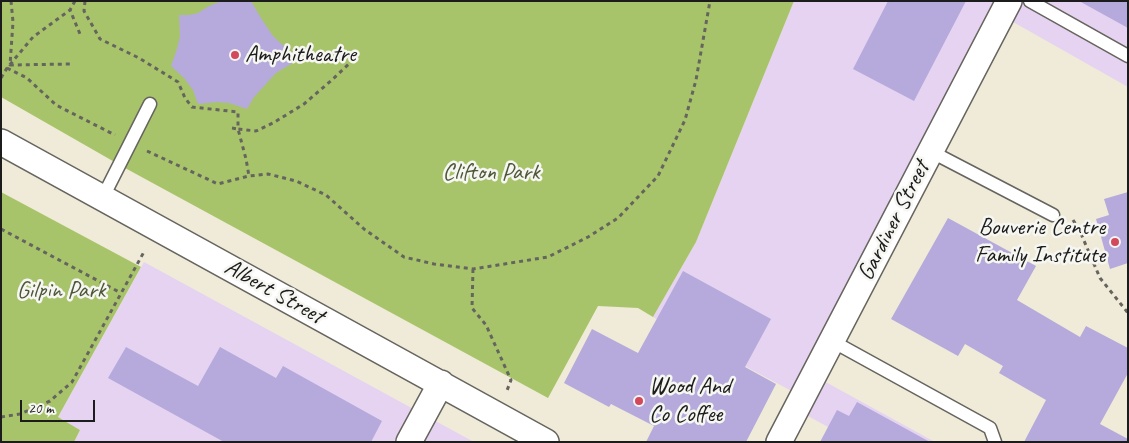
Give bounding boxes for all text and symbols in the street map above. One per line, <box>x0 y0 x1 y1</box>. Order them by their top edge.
place label: Amphitheatre <box>245 41 356 69</box>
marker: Amphitheatre <box>229 49 241 61</box>
street label: Gardiner Street <box>852 157 936 285</box>
park label: Clifton Park <box>442 159 540 187</box>
place label: Bouverie Centre Family Institute <box>975 214 1105 270</box>
marker: Bouverie Centre Family Institute <box>1109 236 1121 248</box>
street label: Albert Street <box>219 253 329 331</box>
park label: Gilpin Park <box>17 277 105 305</box>
place label: Wood And Co Coffee <box>649 373 731 429</box>
scale bar <box>22 390 98 422</box>
marker: Wood And Co Coffee <box>633 395 645 407</box>
text: 20 m <box>28 399 54 418</box>

